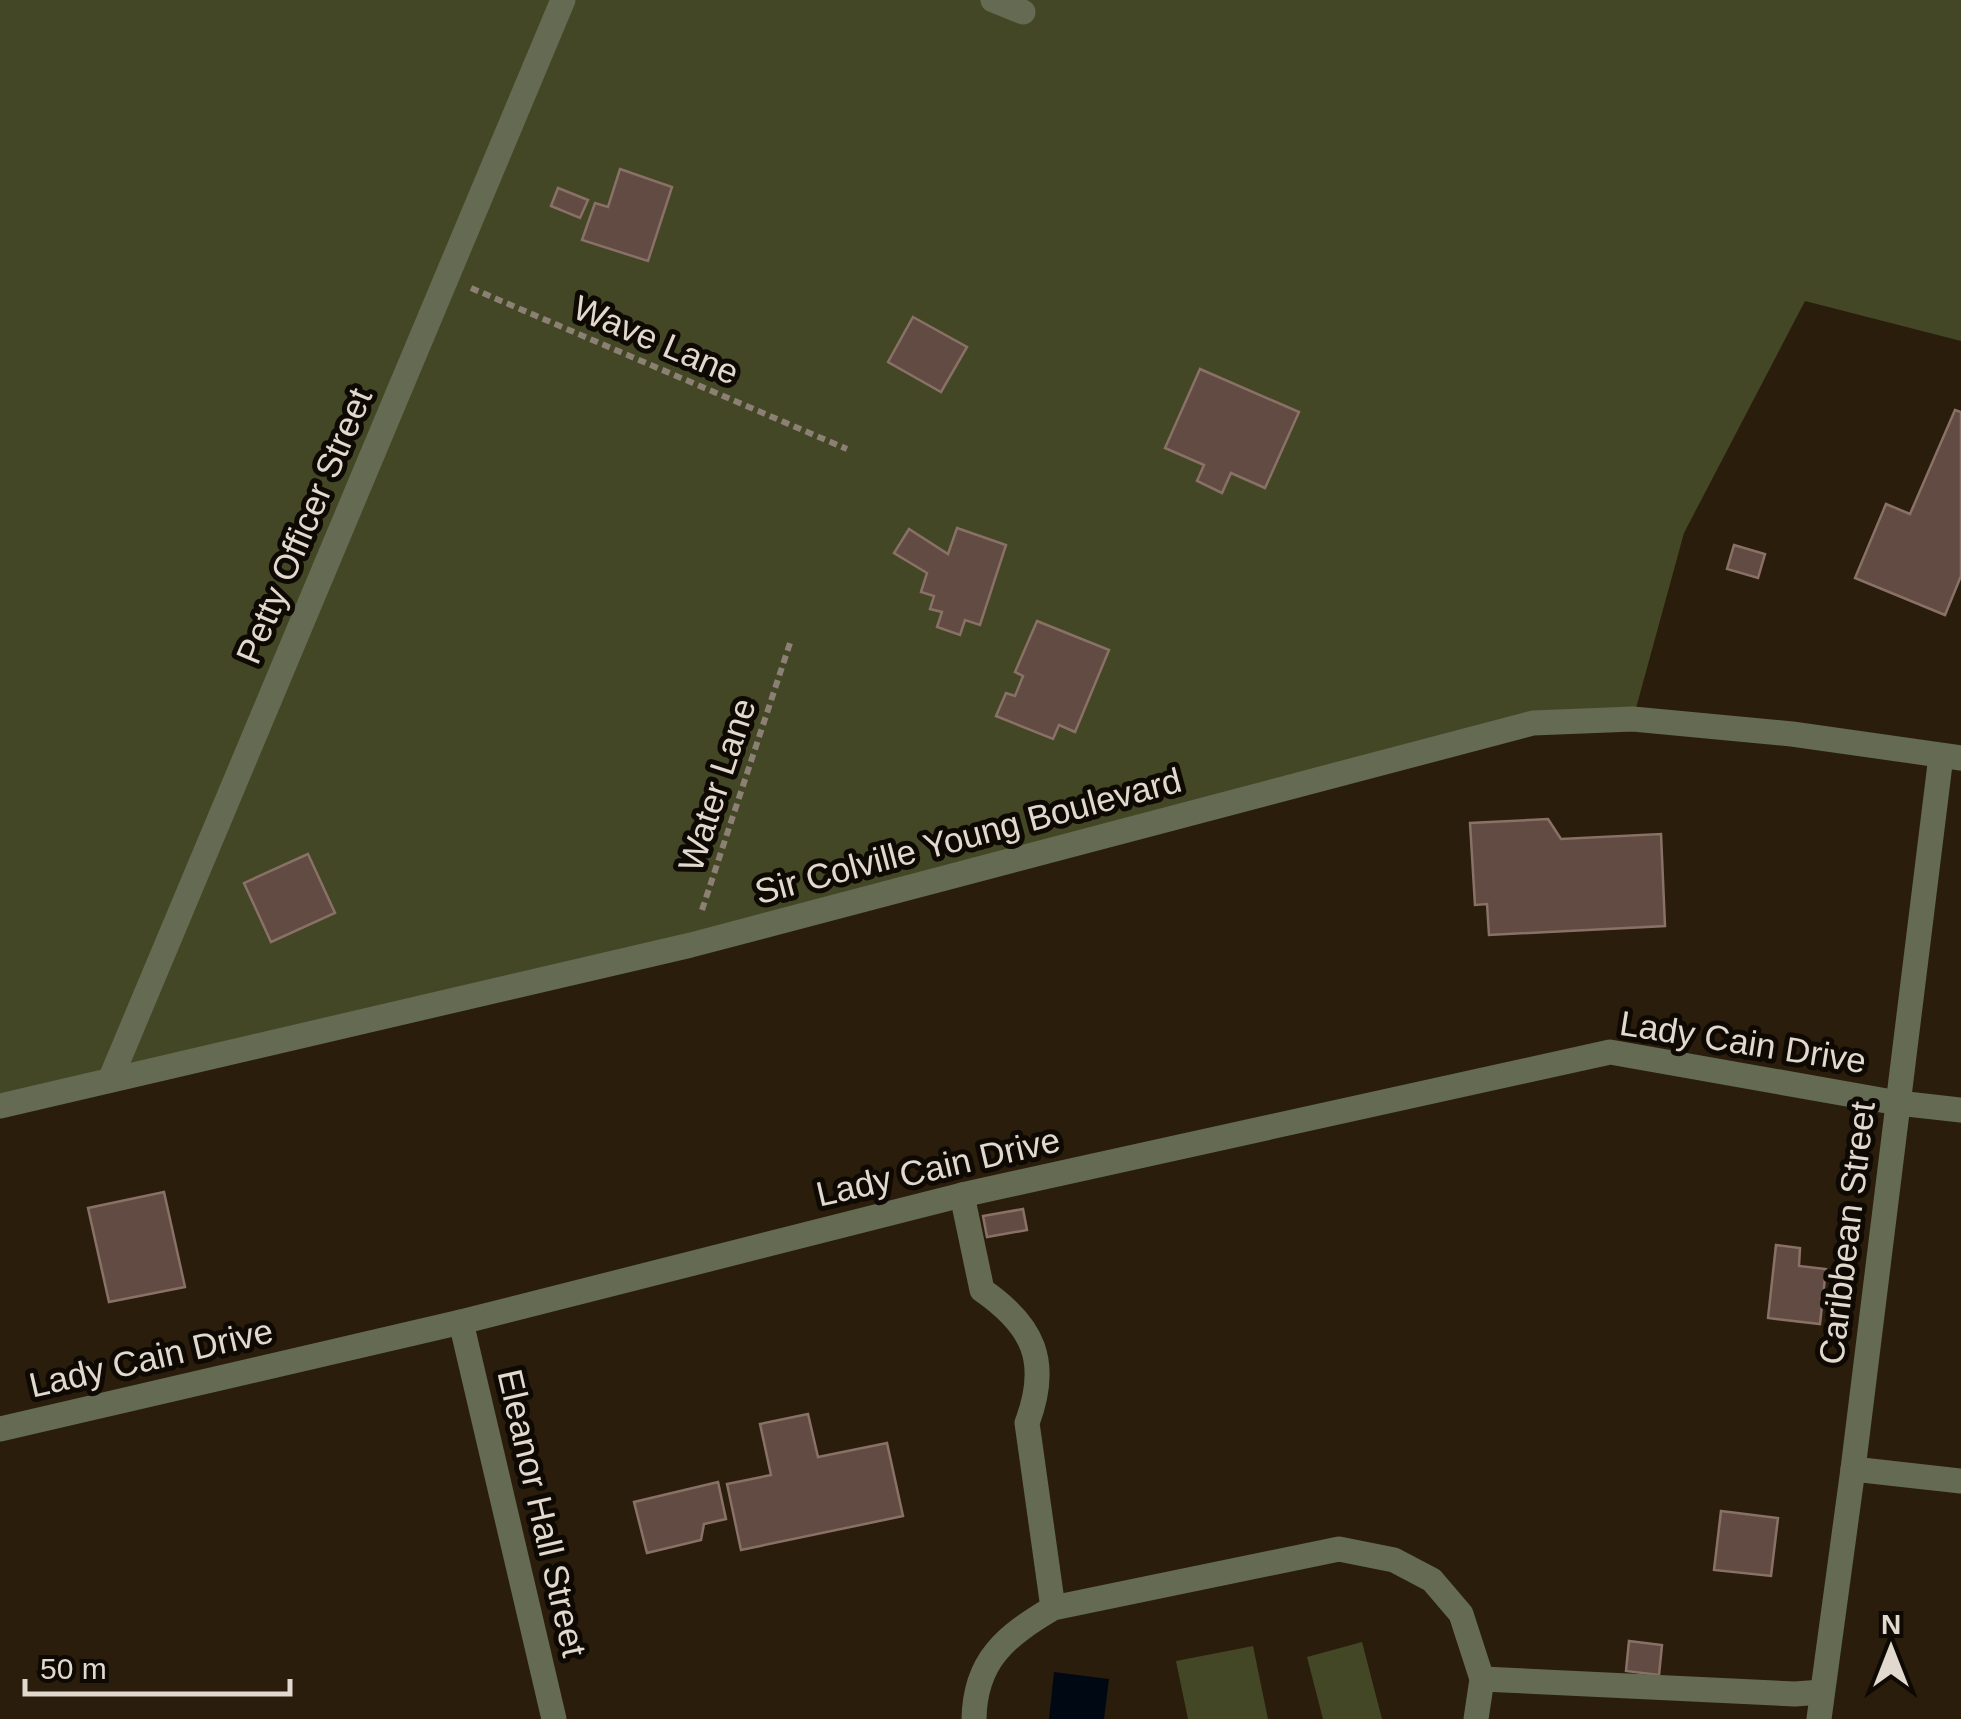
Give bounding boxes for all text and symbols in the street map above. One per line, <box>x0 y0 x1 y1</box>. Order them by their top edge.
street label: Wave Lane <box>568 287 745 392</box>
street label: Petty Officer Street <box>228 382 379 669</box>
street label: Water Lane <box>670 693 763 876</box>
street label: Sir Colville Young Boulevard <box>750 760 1185 911</box>
street label: Lady Cain Drive <box>1617 1003 1869 1080</box>
street label: Caribbean Street <box>1811 1099 1882 1367</box>
street label: Lady Cain Drive <box>812 1120 1064 1214</box>
street label: Lady Cain Drive <box>25 1311 277 1405</box>
street label: Eleanor Hall Street <box>490 1365 595 1661</box>
north arrow <box>1841 1599 1941 1699</box>
text: N <box>1881 1609 1901 1640</box>
scale bar <box>25 1634 290 1696</box>
text: 50 m <box>40 1652 107 1685</box>

